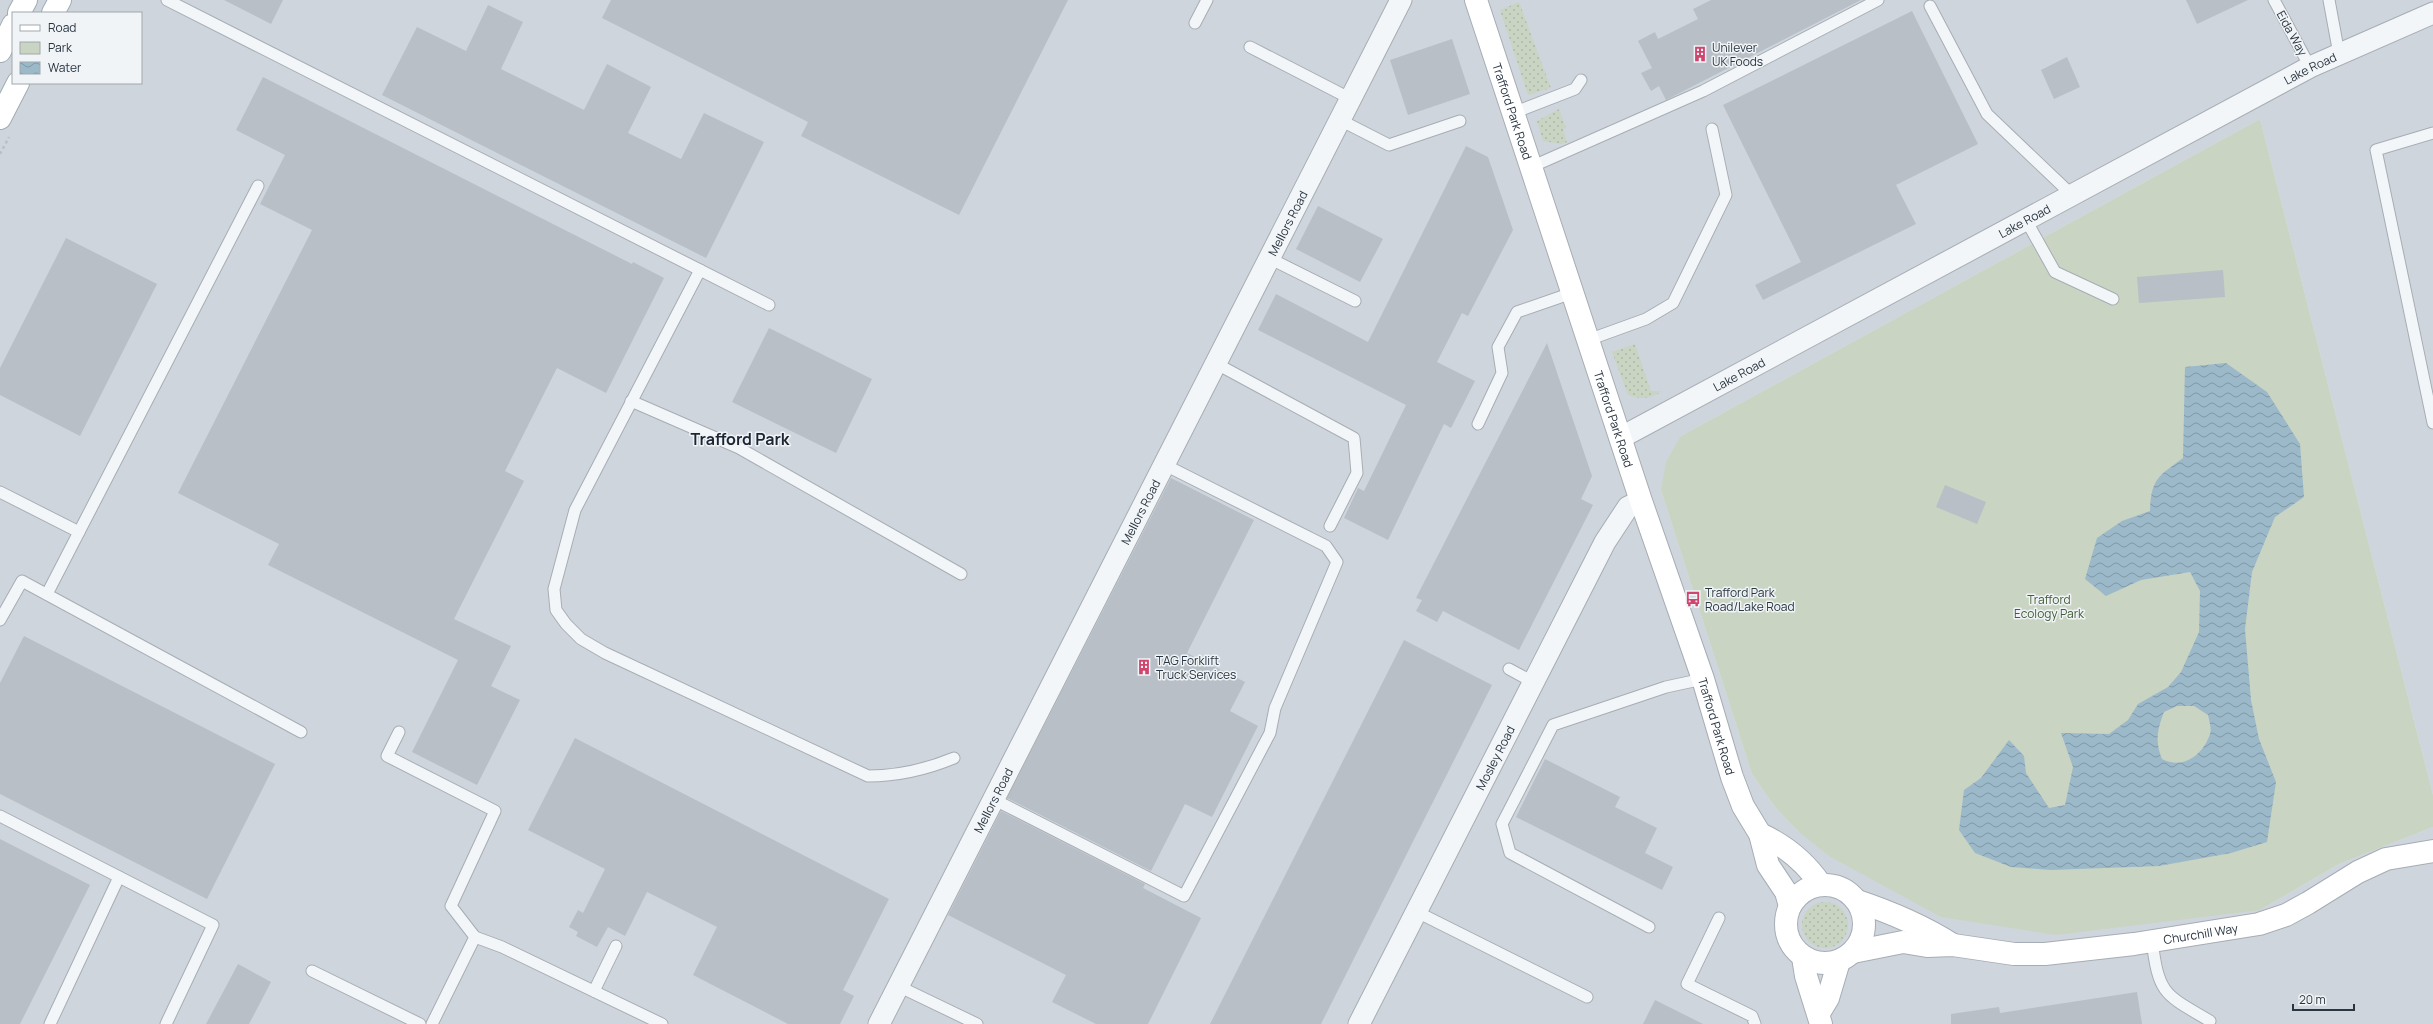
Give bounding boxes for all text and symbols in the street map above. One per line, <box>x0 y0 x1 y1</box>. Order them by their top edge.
street label: Eida Way <box>2273 7 2312 59</box>
legend <box>12 12 142 84</box>
text: Road <box>48 19 76 36</box>
text: Park <box>48 39 73 56</box>
place label: Unilever UK Foods <box>1712 39 1763 70</box>
building icon: Unilever UK Foods <box>1691 45 1709 63</box>
street label: Lake Road <box>2281 48 2339 88</box>
text: Water <box>48 59 82 76</box>
street label: Trafford Park Road <box>1489 61 1536 162</box>
street label: Mellors Road <box>1264 188 1311 259</box>
street label: Lake Road <box>1995 200 2053 242</box>
street label: Lake Road <box>1710 353 1768 395</box>
street label: Trafford Park Road <box>1590 368 1638 469</box>
district label: Trafford Park <box>691 428 790 450</box>
street label: Mellors Road <box>1116 476 1164 547</box>
place label: Trafford Park Road/Lake Road <box>1705 584 1795 615</box>
bus stop icon: Trafford Park Road/Lake Road <box>1684 590 1702 608</box>
park label: Trafford Ecology Park <box>2014 591 2085 622</box>
place label: TAG Forklift Truck Services <box>1156 652 1236 683</box>
building icon: TAG Forklift Truck Services <box>1135 658 1153 676</box>
street label: Trafford Park Road <box>1694 675 1739 777</box>
street label: Mosley Road <box>1471 722 1518 793</box>
street label: Mellors Road <box>969 765 1017 836</box>
street label: Churchill Way <box>2162 919 2240 948</box>
scale bar <box>2293 986 2354 1012</box>
text: 20 m <box>2299 991 2326 1008</box>

